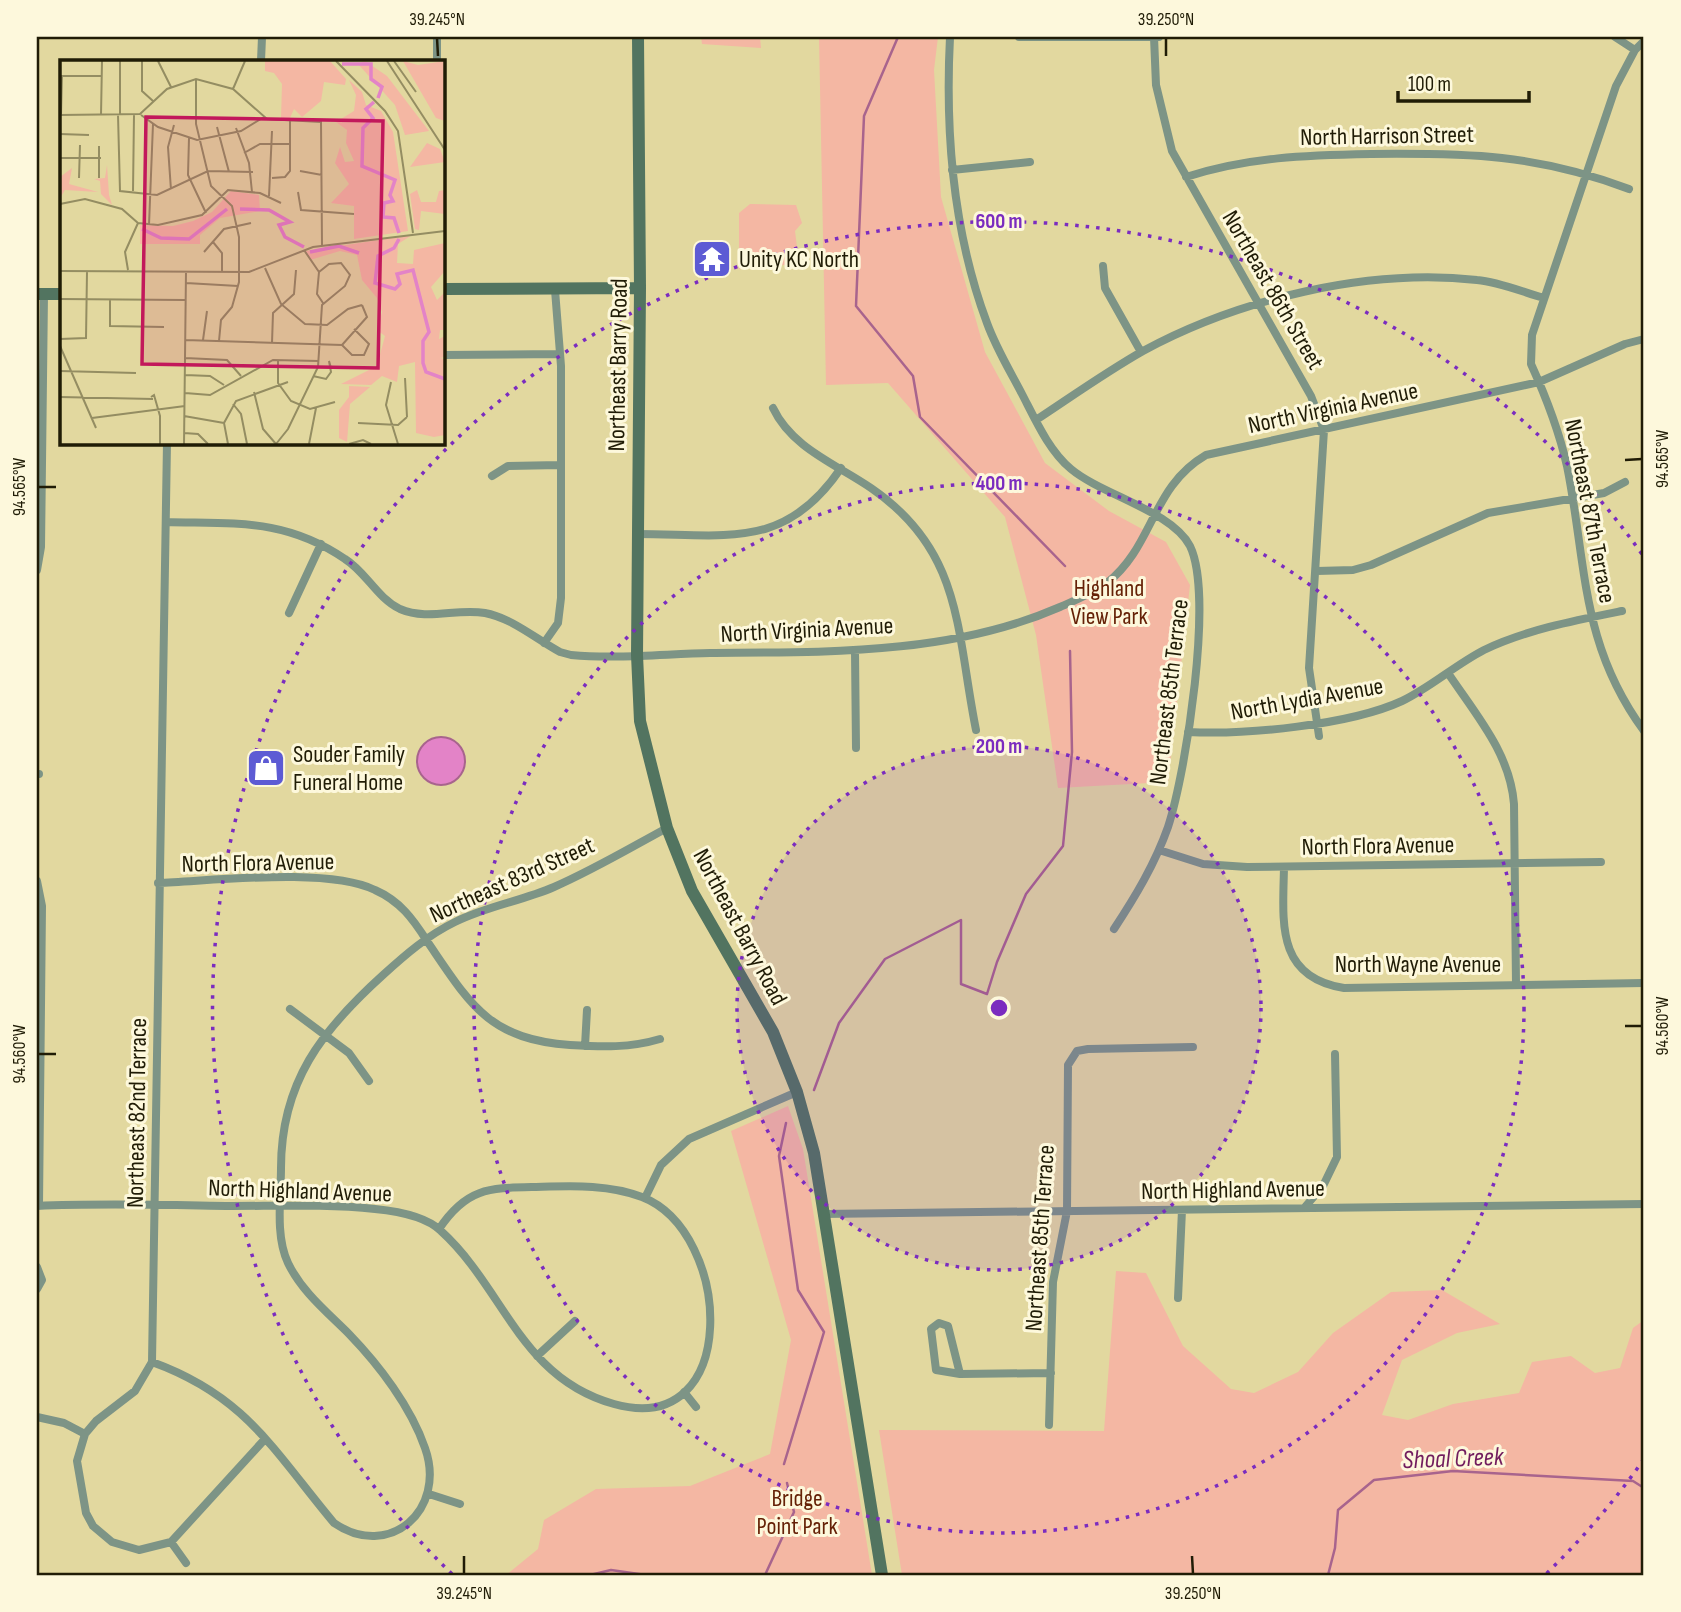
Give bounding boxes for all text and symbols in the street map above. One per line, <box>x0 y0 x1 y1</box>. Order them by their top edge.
text: 39.245°N <box>409 9 465 30</box>
text: 39.250°N <box>1138 9 1194 30</box>
inset map <box>60 60 444 444</box>
scale bar <box>1398 60 1529 104</box>
text: 100 m <box>1408 72 1451 97</box>
street label: North Harrison Street <box>1300 120 1474 152</box>
street label: Northeast 86th Street <box>1216 205 1330 375</box>
text: 600 m <box>975 209 1023 234</box>
temple icon: Unity KC North <box>691 238 733 280</box>
place label: Unity KC North <box>739 245 859 274</box>
street label: Northeast Barry Road <box>602 278 634 452</box>
street label: North Virginia Avenue <box>1245 376 1421 440</box>
street label: Northeast 87th Terrace <box>1558 417 1622 605</box>
text: 94.565°W <box>1652 430 1673 488</box>
text: 94.565°W <box>9 458 30 516</box>
text: 400 m <box>976 471 1022 496</box>
park label: Highland View Park <box>1070 574 1148 631</box>
street label: Northeast 85th Terrace <box>1143 598 1195 786</box>
street label: North Virginia Avenue <box>720 611 894 649</box>
street label: North Lydia Avenue <box>1228 671 1386 727</box>
text: 200 m <box>976 734 1022 759</box>
place label: Souder Family Funeral Home <box>293 740 405 797</box>
shop icon: Souder Family Funeral Home <box>245 747 287 789</box>
street label: North Flora Avenue <box>1301 830 1455 862</box>
street label: Northeast 83rd Street <box>425 831 599 929</box>
street label: Northeast Barry Road <box>687 844 793 1010</box>
street label: North Flora Avenue <box>181 847 335 879</box>
street label: North Wayne Avenue <box>1335 950 1501 979</box>
centre of rings <box>987 996 1011 1020</box>
text: 94.560°W <box>1652 996 1673 1056</box>
street label: Northeast 82nd Terrace <box>121 1018 153 1208</box>
text: 94.560°W <box>9 1024 30 1084</box>
street label: Northeast 85th Terrace <box>1019 1144 1061 1332</box>
street label: North Highland Avenue <box>208 1173 392 1209</box>
street label: North Highland Avenue <box>1141 1174 1325 1206</box>
water label: Shoal Creek <box>1402 1442 1505 1476</box>
park label: Bridge Point Park <box>756 1484 838 1541</box>
text: 39.245°N <box>436 1583 492 1604</box>
text: 39.250°N <box>1165 1583 1221 1604</box>

